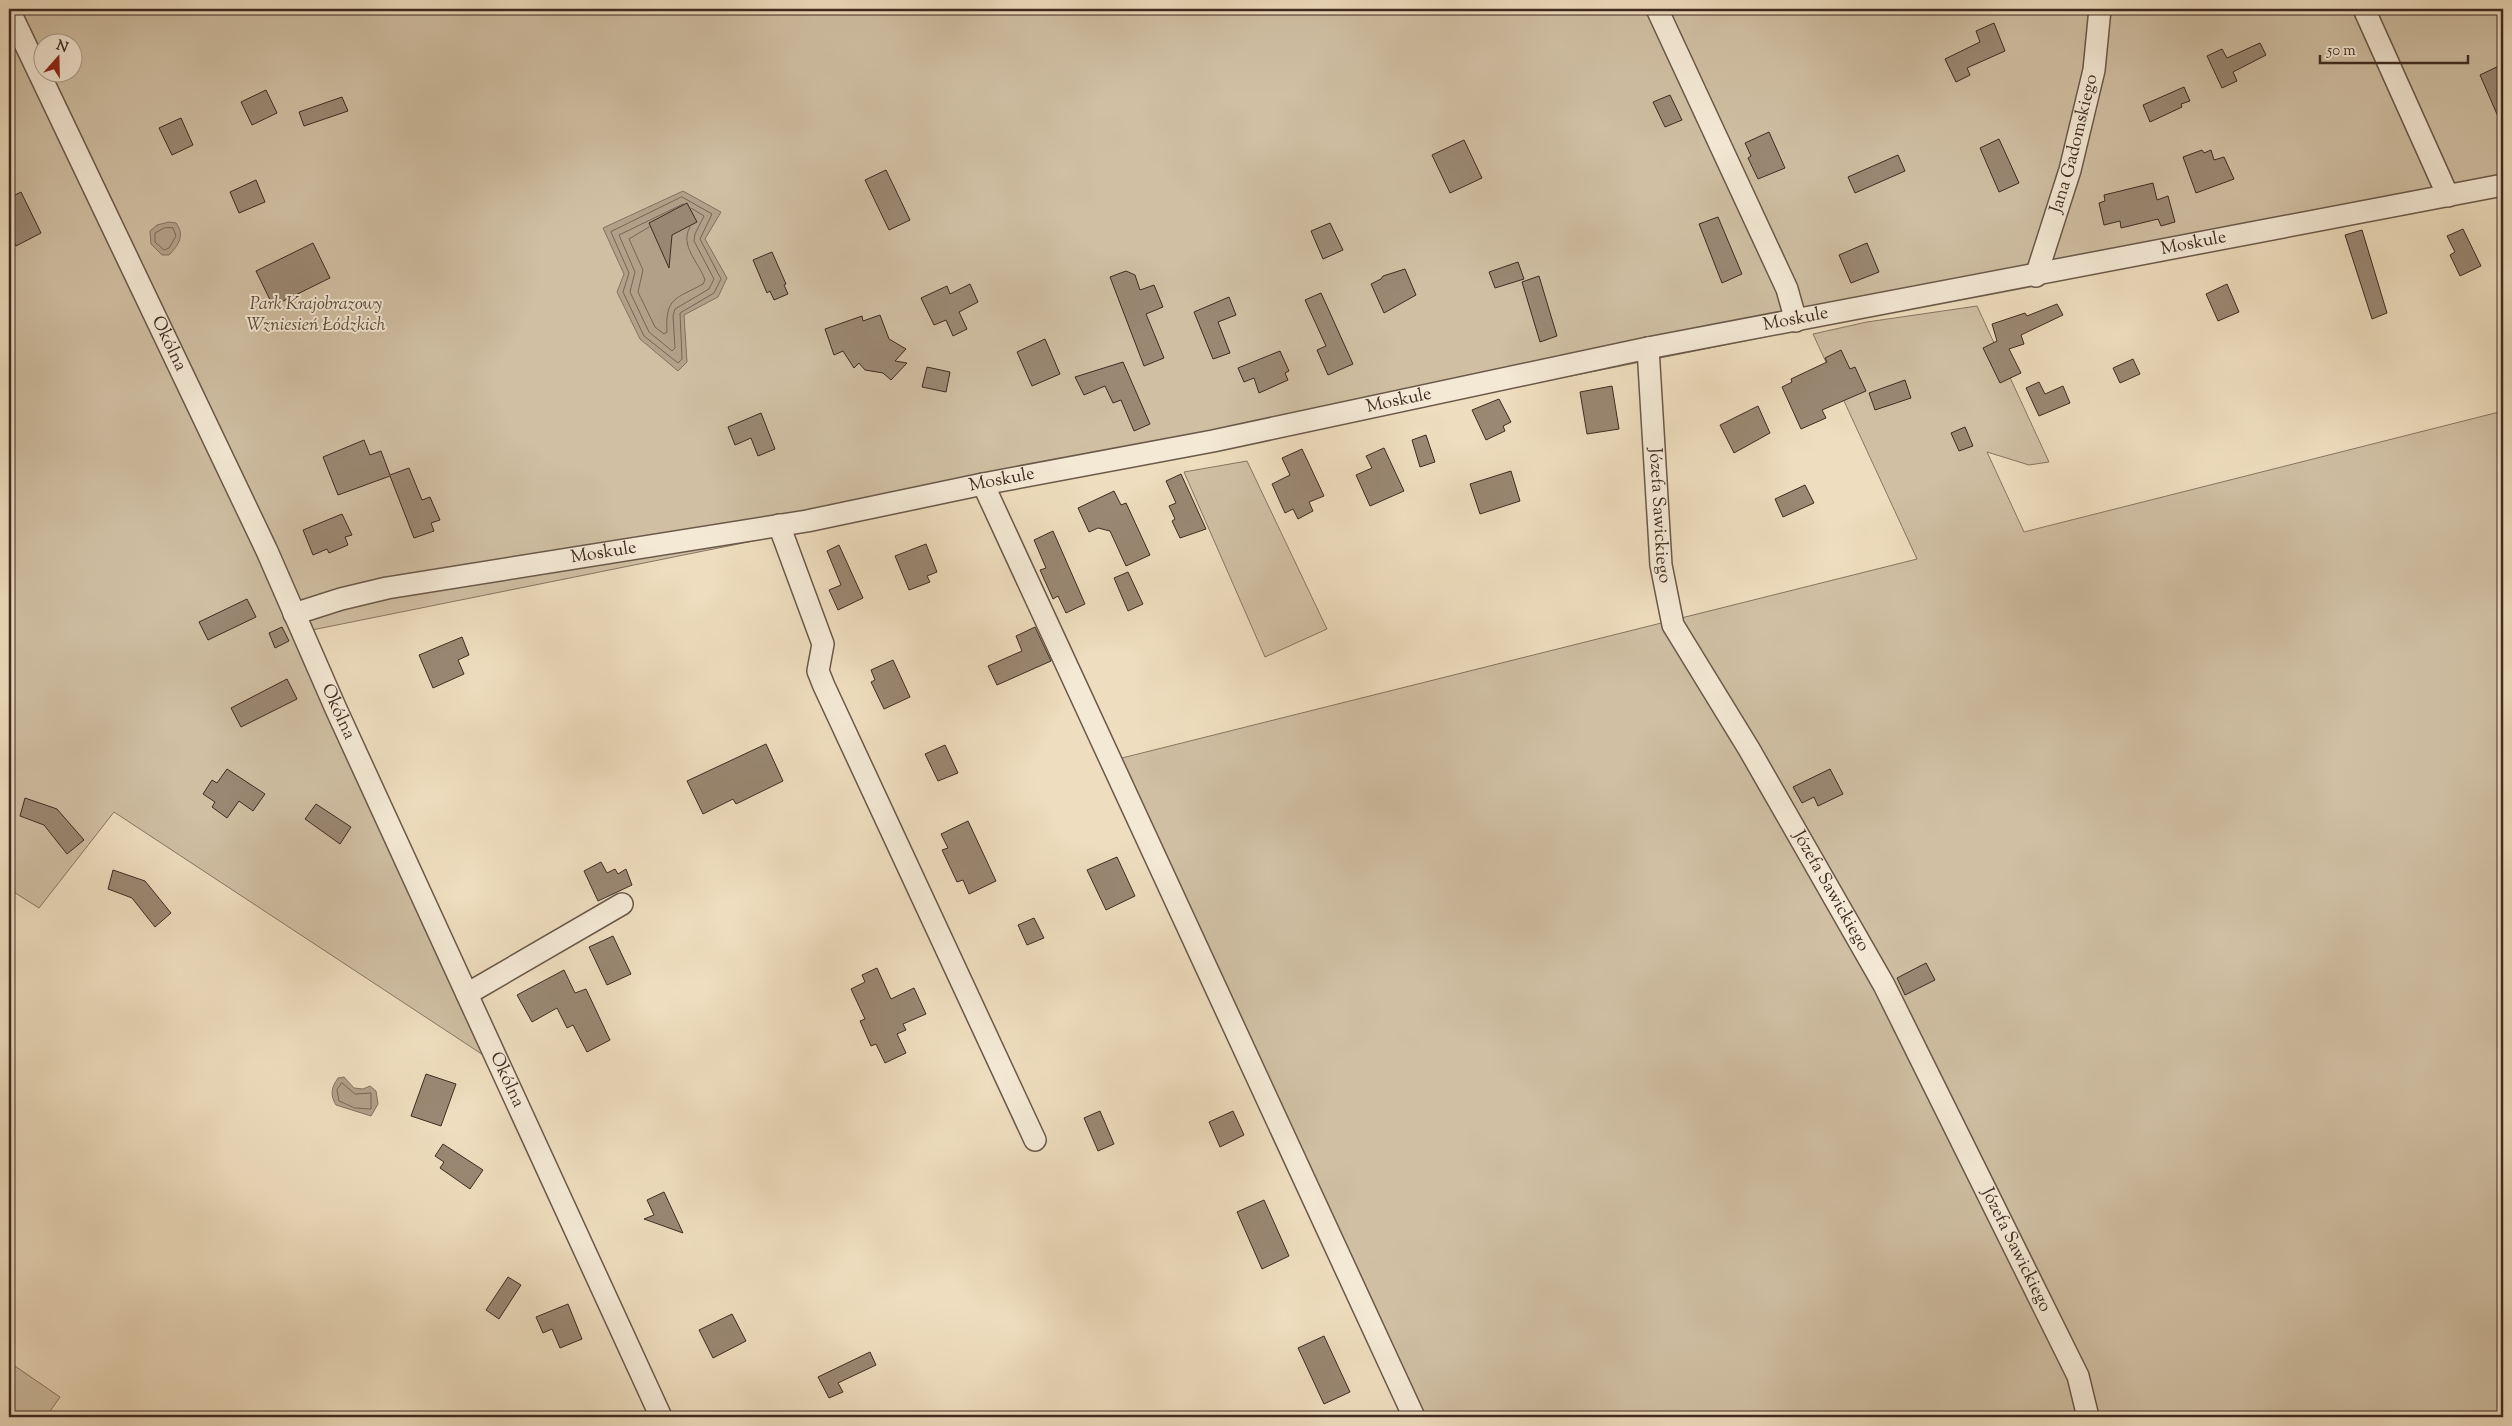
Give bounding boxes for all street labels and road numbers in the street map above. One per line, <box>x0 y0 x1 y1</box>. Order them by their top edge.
street label: Jana Gadomskiego <box>2044 71 2106 217</box>
street label: Moskule <box>2159 225 2229 263</box>
street label: Moskule <box>1761 301 1831 339</box>
street label: Okólna <box>144 312 193 376</box>
street label: Moskule <box>1364 382 1434 421</box>
street label: Józefa Sawickiego <box>1641 446 1677 586</box>
street label: Moskule <box>967 462 1037 500</box>
street label: Moskule <box>569 535 638 572</box>
street label: Okólna <box>314 680 361 744</box>
street label: Józefa Sawickiego <box>1785 825 1875 957</box>
street label: Okólna <box>482 1048 530 1112</box>
street label: Józefa Sawickiego <box>1973 1183 2057 1317</box>

